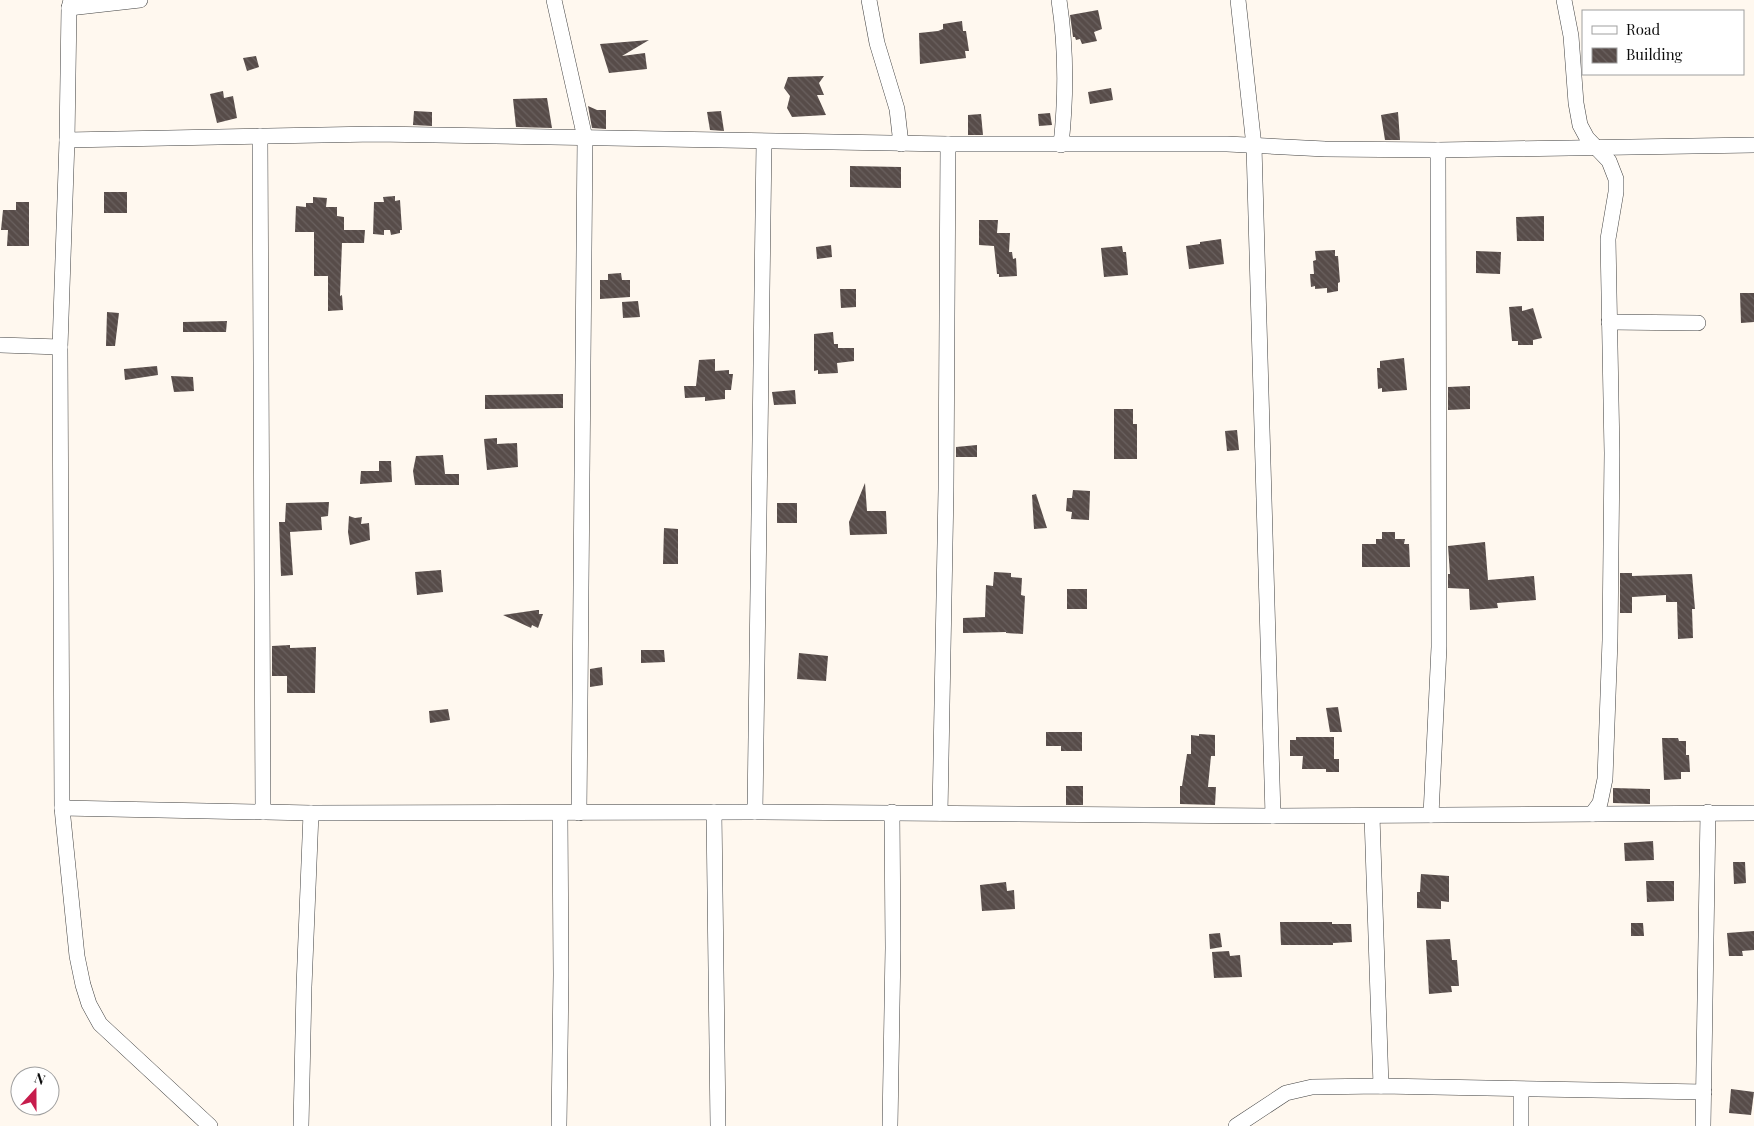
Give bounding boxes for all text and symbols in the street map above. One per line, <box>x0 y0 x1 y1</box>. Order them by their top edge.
legend <box>1582 10 1744 75</box>
text: Road <box>1626 19 1660 39</box>
text: Building <box>1626 44 1683 64</box>
north arrow <box>10 1066 60 1116</box>
text: N <box>32 1068 48 1089</box>

